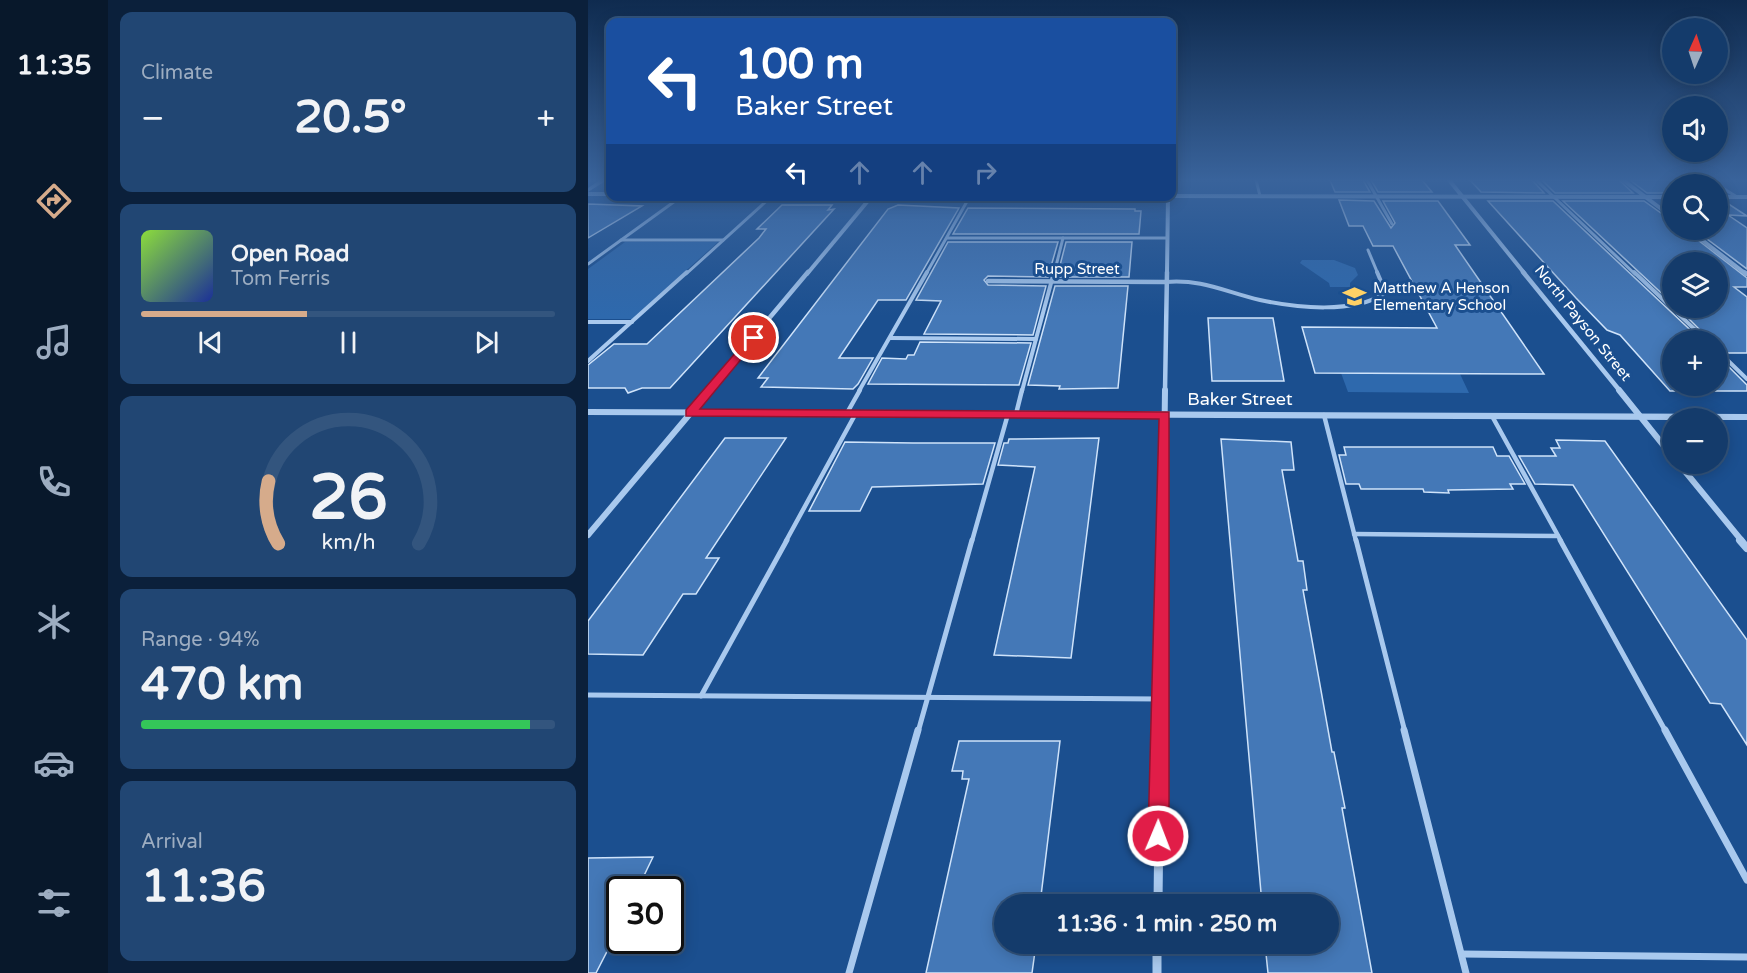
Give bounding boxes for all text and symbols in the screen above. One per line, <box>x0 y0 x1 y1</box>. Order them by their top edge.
north arrow <box>1662 18 1728 84</box>
map controls <box>1662 18 1728 474</box>
text: 100 m <box>735 39 864 90</box>
icon: left <box>636 42 714 120</box>
text: 11:35 <box>17 49 91 82</box>
text: Climate <box>141 61 213 85</box>
text: Baker Street <box>735 90 893 123</box>
text: 20.5° <box>294 91 407 145</box>
button: sound <box>1662 96 1728 162</box>
text: − <box>141 99 165 138</box>
text: + <box>536 99 555 138</box>
icon: left <box>780 156 813 189</box>
icon: ahead <box>843 156 876 189</box>
icon: ahead <box>906 156 939 189</box>
icon: right <box>969 156 1002 189</box>
button: search <box>1662 174 1728 240</box>
icon: directions <box>33 180 75 222</box>
text: Open Road <box>231 241 349 267</box>
button: layers <box>1662 252 1728 318</box>
street label: Rupp Street <box>1034 260 1120 278</box>
street label: North Payson Street <box>1531 261 1635 385</box>
text: Tom Ferris <box>231 267 330 291</box>
place label: Matthew A Henson Elementary School <box>1373 279 1510 314</box>
school or university icon: Matthew A Henson Elementary School <box>1342 284 1368 310</box>
pin <box>728 312 779 363</box>
icon: music <box>33 321 75 363</box>
icon: arrive <box>737 321 770 354</box>
icon: previous <box>194 326 227 359</box>
icon: pause <box>332 326 365 359</box>
icon: next <box>470 326 503 359</box>
button: + <box>1662 330 1728 396</box>
street label: Baker Street <box>1187 388 1293 410</box>
button: − <box>1662 408 1728 474</box>
icon: phone <box>33 461 75 503</box>
text: 26 <box>309 461 387 536</box>
text: km/h <box>321 529 375 555</box>
icon: climate <box>33 601 75 643</box>
text: Range · 94% <box>141 628 260 652</box>
text: 470 km <box>141 658 303 712</box>
icon: car <box>33 742 75 784</box>
position arrow <box>1126 804 1190 868</box>
text: Arrival <box>141 830 203 854</box>
text: 11:36 <box>141 860 266 914</box>
speed limit sign: 30 <box>606 876 684 954</box>
icon: filters <box>33 882 75 924</box>
text: 11:36 · 1 min · 250 m <box>1056 911 1277 937</box>

